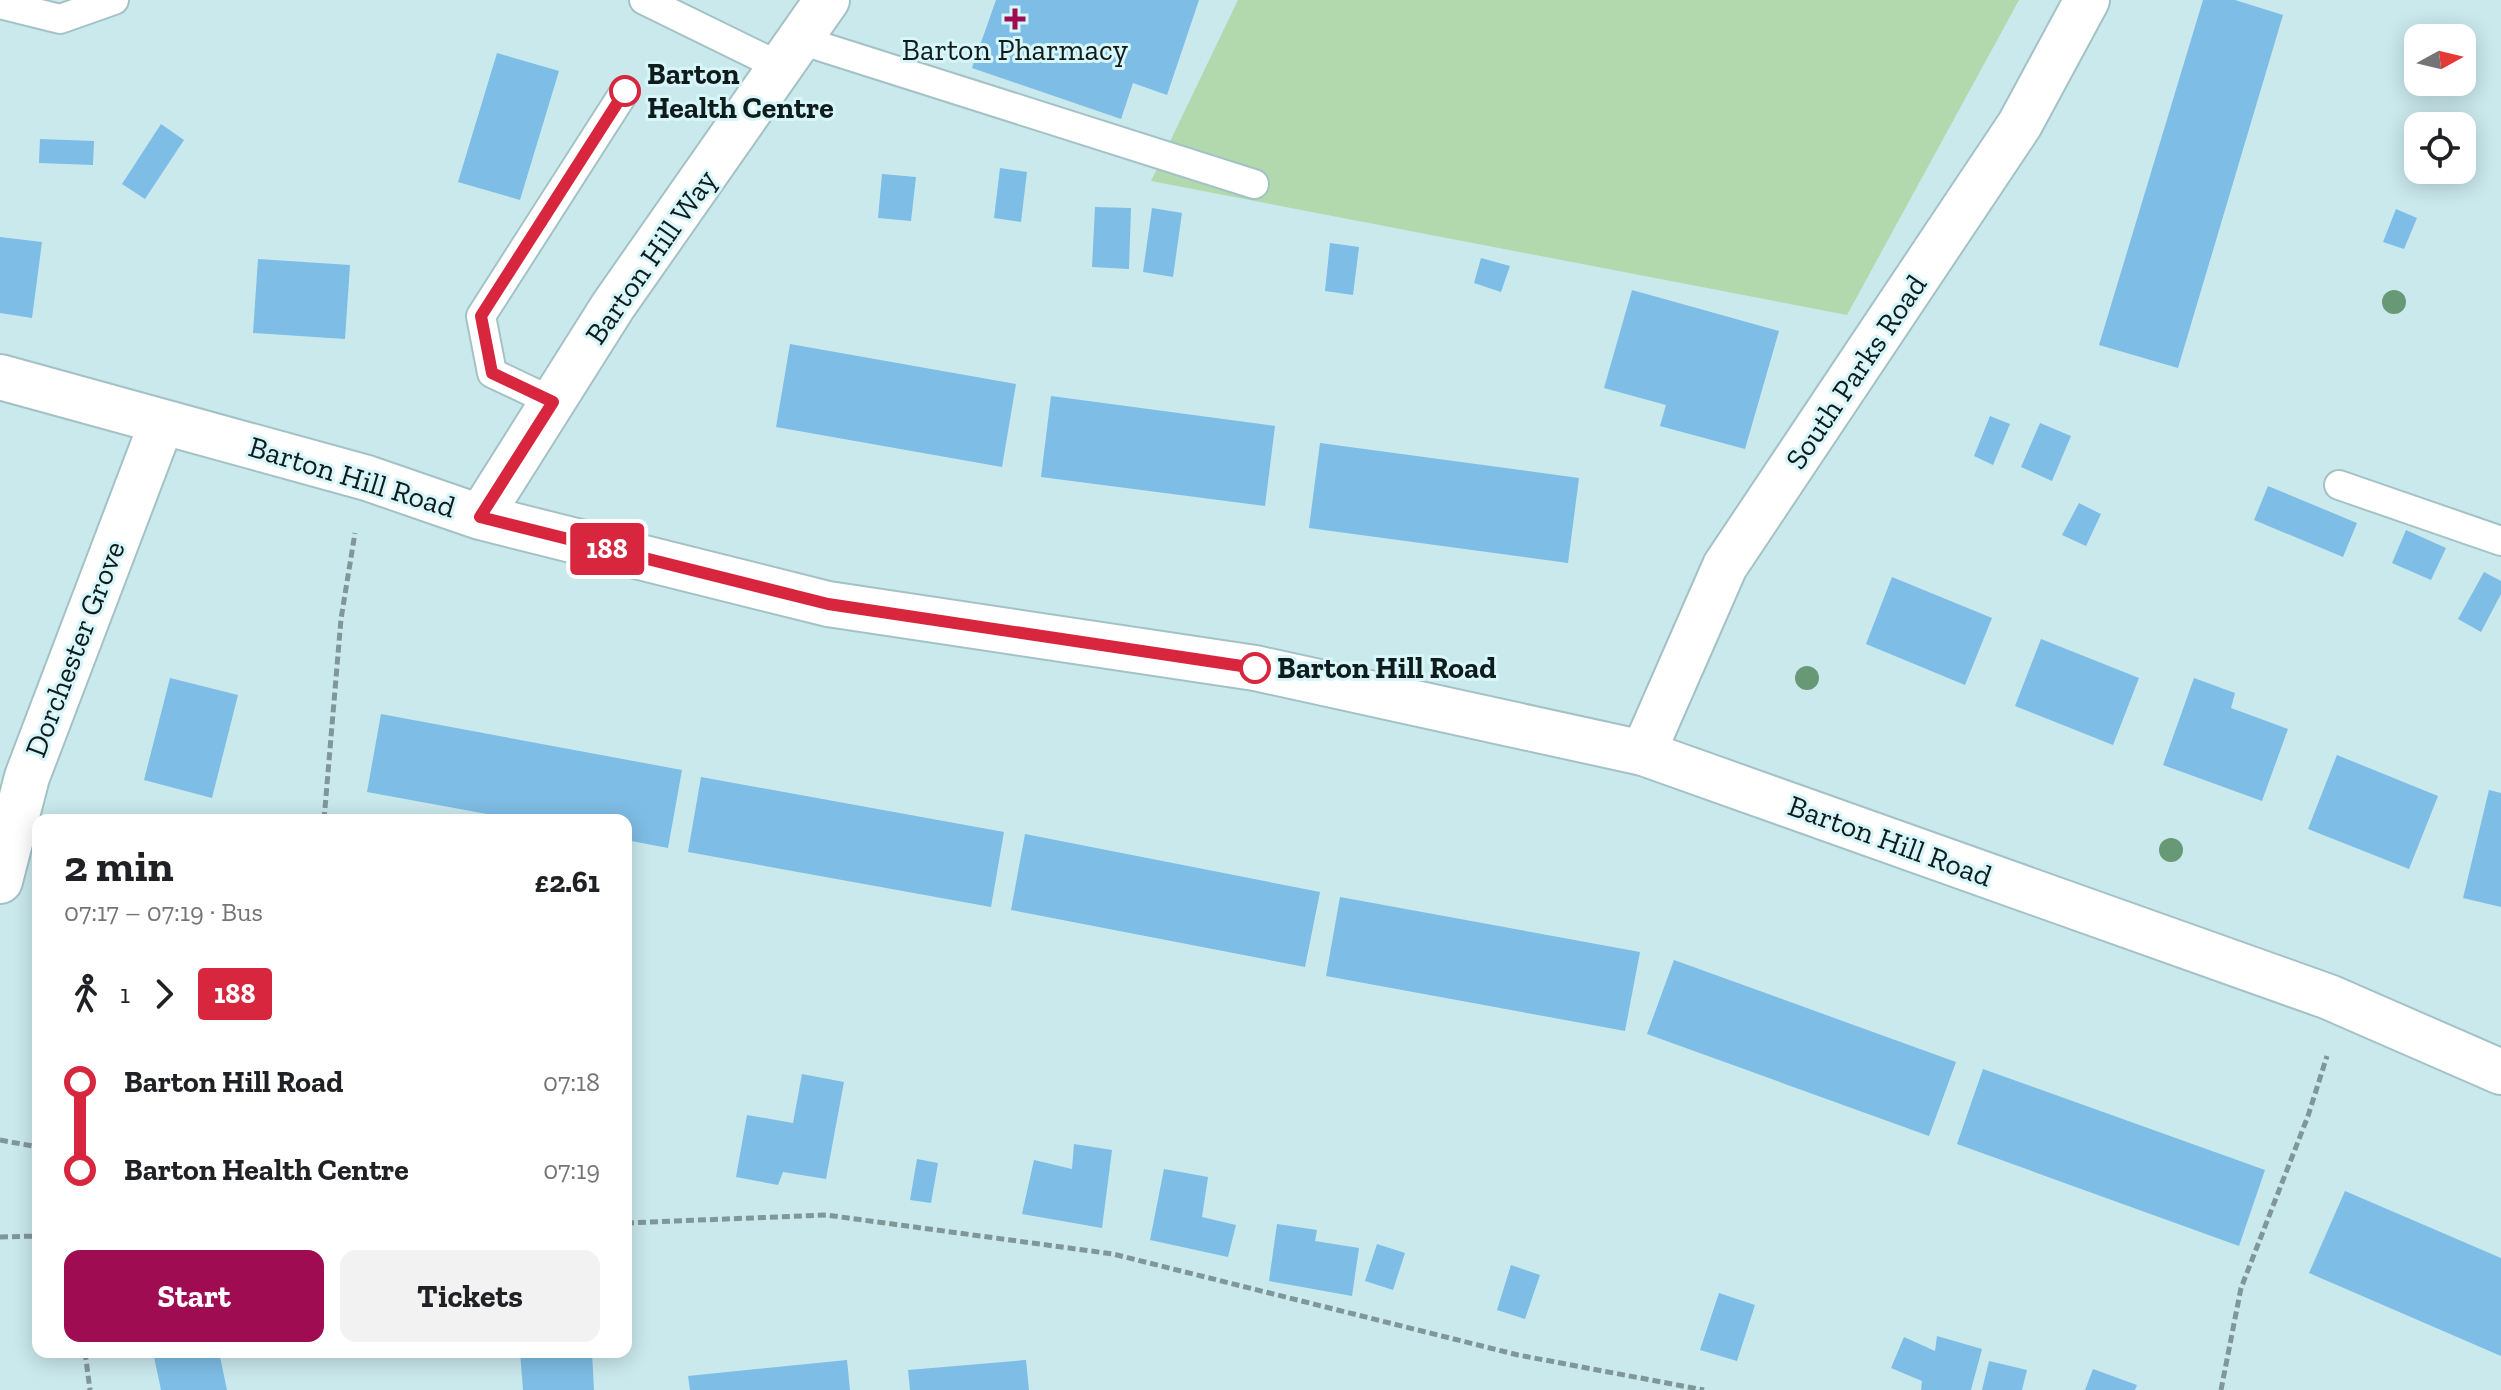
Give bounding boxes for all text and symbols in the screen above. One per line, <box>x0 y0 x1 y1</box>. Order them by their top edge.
marker: Barton Pharmacy <box>1006 10 1024 28</box>
north arrow <box>2404 24 2476 96</box>
map controls <box>2404 24 2476 184</box>
place label: Barton Pharmacy <box>902 32 1129 68</box>
place label: Barton Health Centre <box>647 56 834 126</box>
marker: Barton Health Centre <box>610 76 640 106</box>
button: locate <box>2404 112 2476 184</box>
street label: Barton Hill Way <box>578 162 725 351</box>
street label: South Parks Road <box>1778 268 1935 476</box>
street label: Barton Hill Road <box>244 428 460 526</box>
line badge: 188 <box>561 523 653 575</box>
text: 188 <box>586 532 628 565</box>
street label: Dorchester Grove <box>17 536 133 762</box>
place label: Barton Hill Road <box>1277 650 1496 686</box>
marker: Barton Hill Road <box>1240 653 1270 683</box>
street label: Barton Hill Road <box>1783 787 1997 895</box>
text: 2 min <box>64 839 174 892</box>
text: £2.61 <box>534 864 600 900</box>
text: 07:17 – 07:19 · Bus <box>64 896 263 928</box>
icon: walk <box>64 972 108 1016</box>
icon: forward <box>142 972 186 1016</box>
text: 188 <box>214 977 256 1010</box>
text: 1 <box>120 978 130 1010</box>
text: Barton Hill Road <box>124 1064 343 1100</box>
text: 07:18 <box>543 1066 600 1098</box>
text: Barton Health Centre <box>124 1152 409 1188</box>
text: 07:19 <box>543 1154 600 1186</box>
button: Start <box>64 1250 324 1342</box>
button: Tickets <box>340 1250 600 1342</box>

